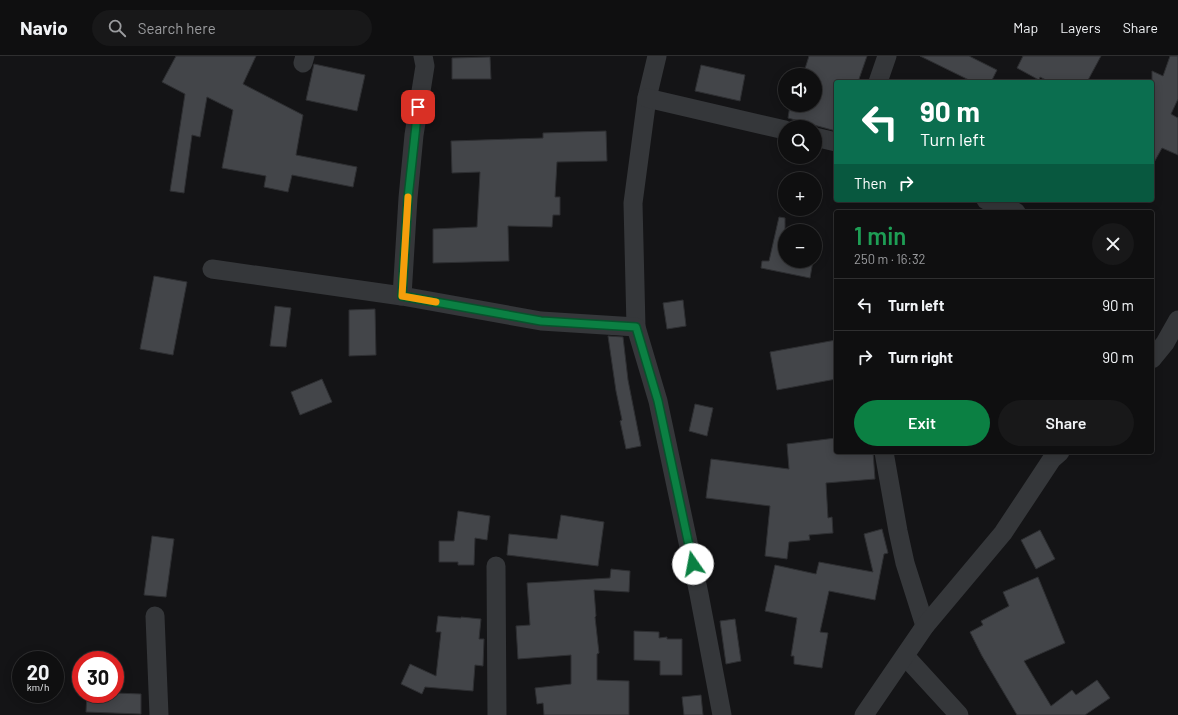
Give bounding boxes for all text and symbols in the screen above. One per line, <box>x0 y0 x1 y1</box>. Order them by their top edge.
search box <box>92 10 372 46</box>
text: Navio <box>20 16 68 39</box>
icon: search <box>106 17 128 39</box>
text: Search here <box>138 19 216 37</box>
text: Map <box>1013 19 1038 36</box>
text: Layers <box>1060 19 1101 36</box>
text: Share <box>1123 19 1158 36</box>
map controls <box>778 68 822 268</box>
button: sound <box>778 68 822 112</box>
pin <box>401 90 435 124</box>
text: 90 m <box>920 94 980 128</box>
icon: arrive <box>407 96 429 118</box>
icon: left <box>854 96 906 148</box>
button: search <box>778 120 822 164</box>
text: Turn left <box>920 128 986 150</box>
button: + <box>778 172 822 216</box>
icon: right <box>895 172 917 194</box>
text: Then <box>854 174 887 192</box>
text: 1 min <box>854 221 906 250</box>
button: close <box>1092 223 1134 265</box>
button: − <box>778 224 822 268</box>
text: 250 m · 16:32 <box>854 251 926 267</box>
icon: left <box>854 294 876 316</box>
text: Turn left <box>888 296 944 314</box>
text: 90 m <box>1102 296 1134 314</box>
icon: right <box>854 346 876 368</box>
text: Turn right <box>888 348 953 366</box>
text: 90 m <box>1102 348 1134 366</box>
button: Exit <box>854 400 990 446</box>
button: Share <box>998 400 1134 446</box>
position arrow <box>672 543 714 585</box>
speed limit sign: 30 <box>72 651 124 703</box>
text: 20 <box>27 660 49 684</box>
text: km/h <box>27 681 49 693</box>

